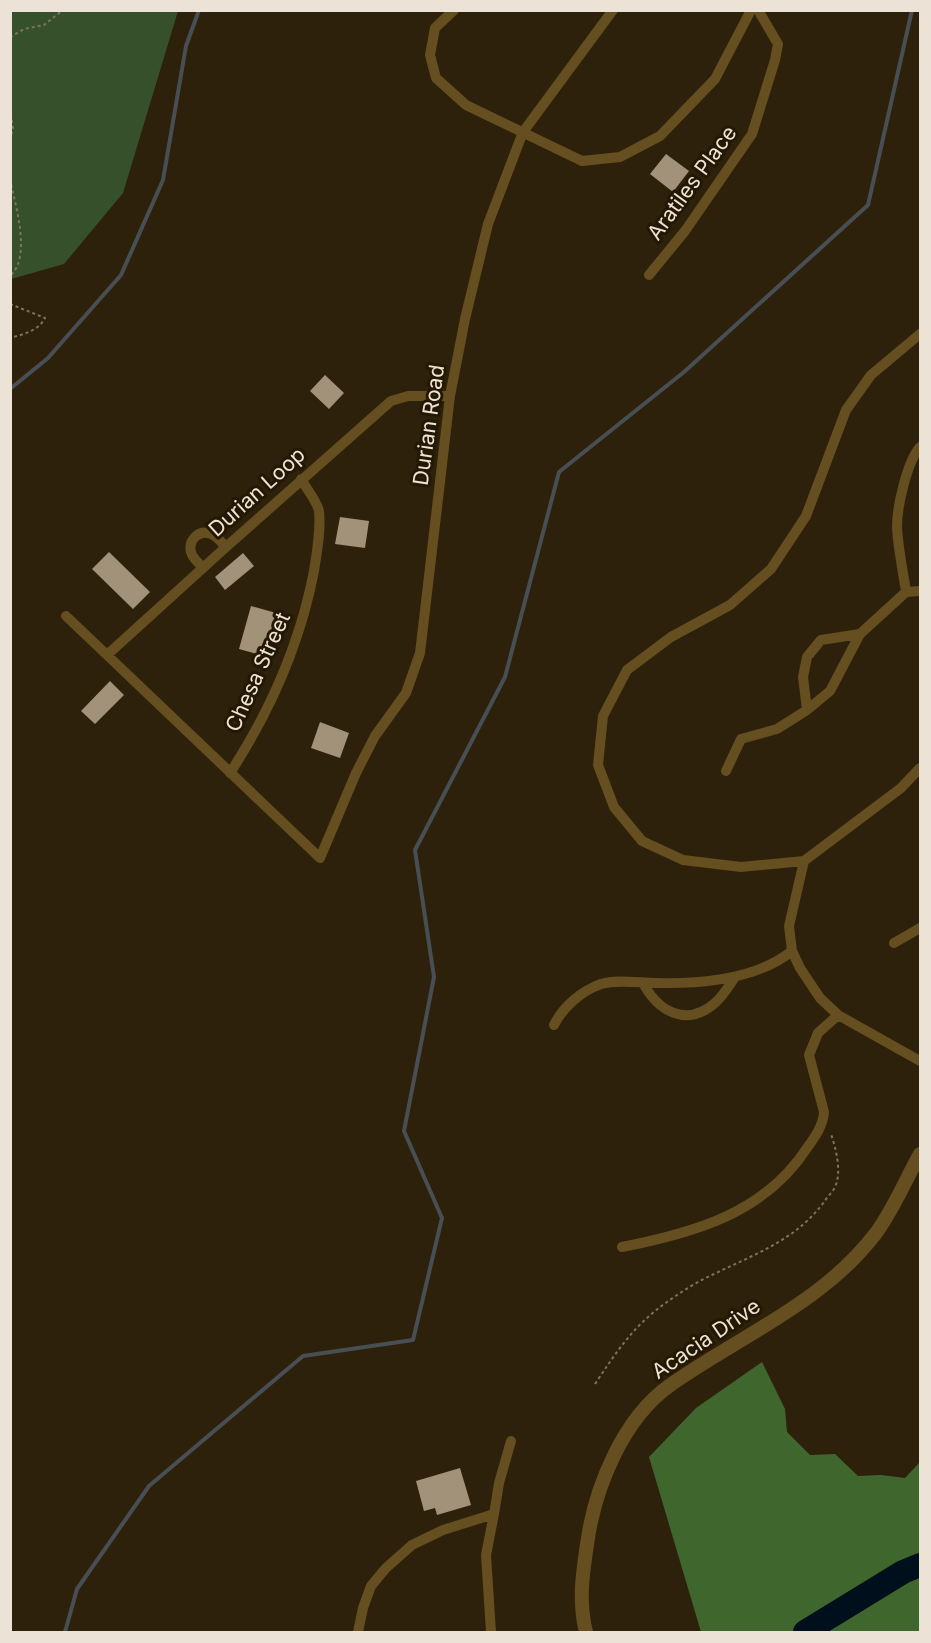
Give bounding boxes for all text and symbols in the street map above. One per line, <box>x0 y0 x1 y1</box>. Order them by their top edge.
street label: Aratiles Place <box>642 121 741 245</box>
street label: Durian Road <box>408 363 449 487</box>
street label: Durian Loop <box>203 442 310 541</box>
street label: Chesa Street <box>220 608 295 735</box>
street label: Acacia Drive <box>647 1293 765 1384</box>

